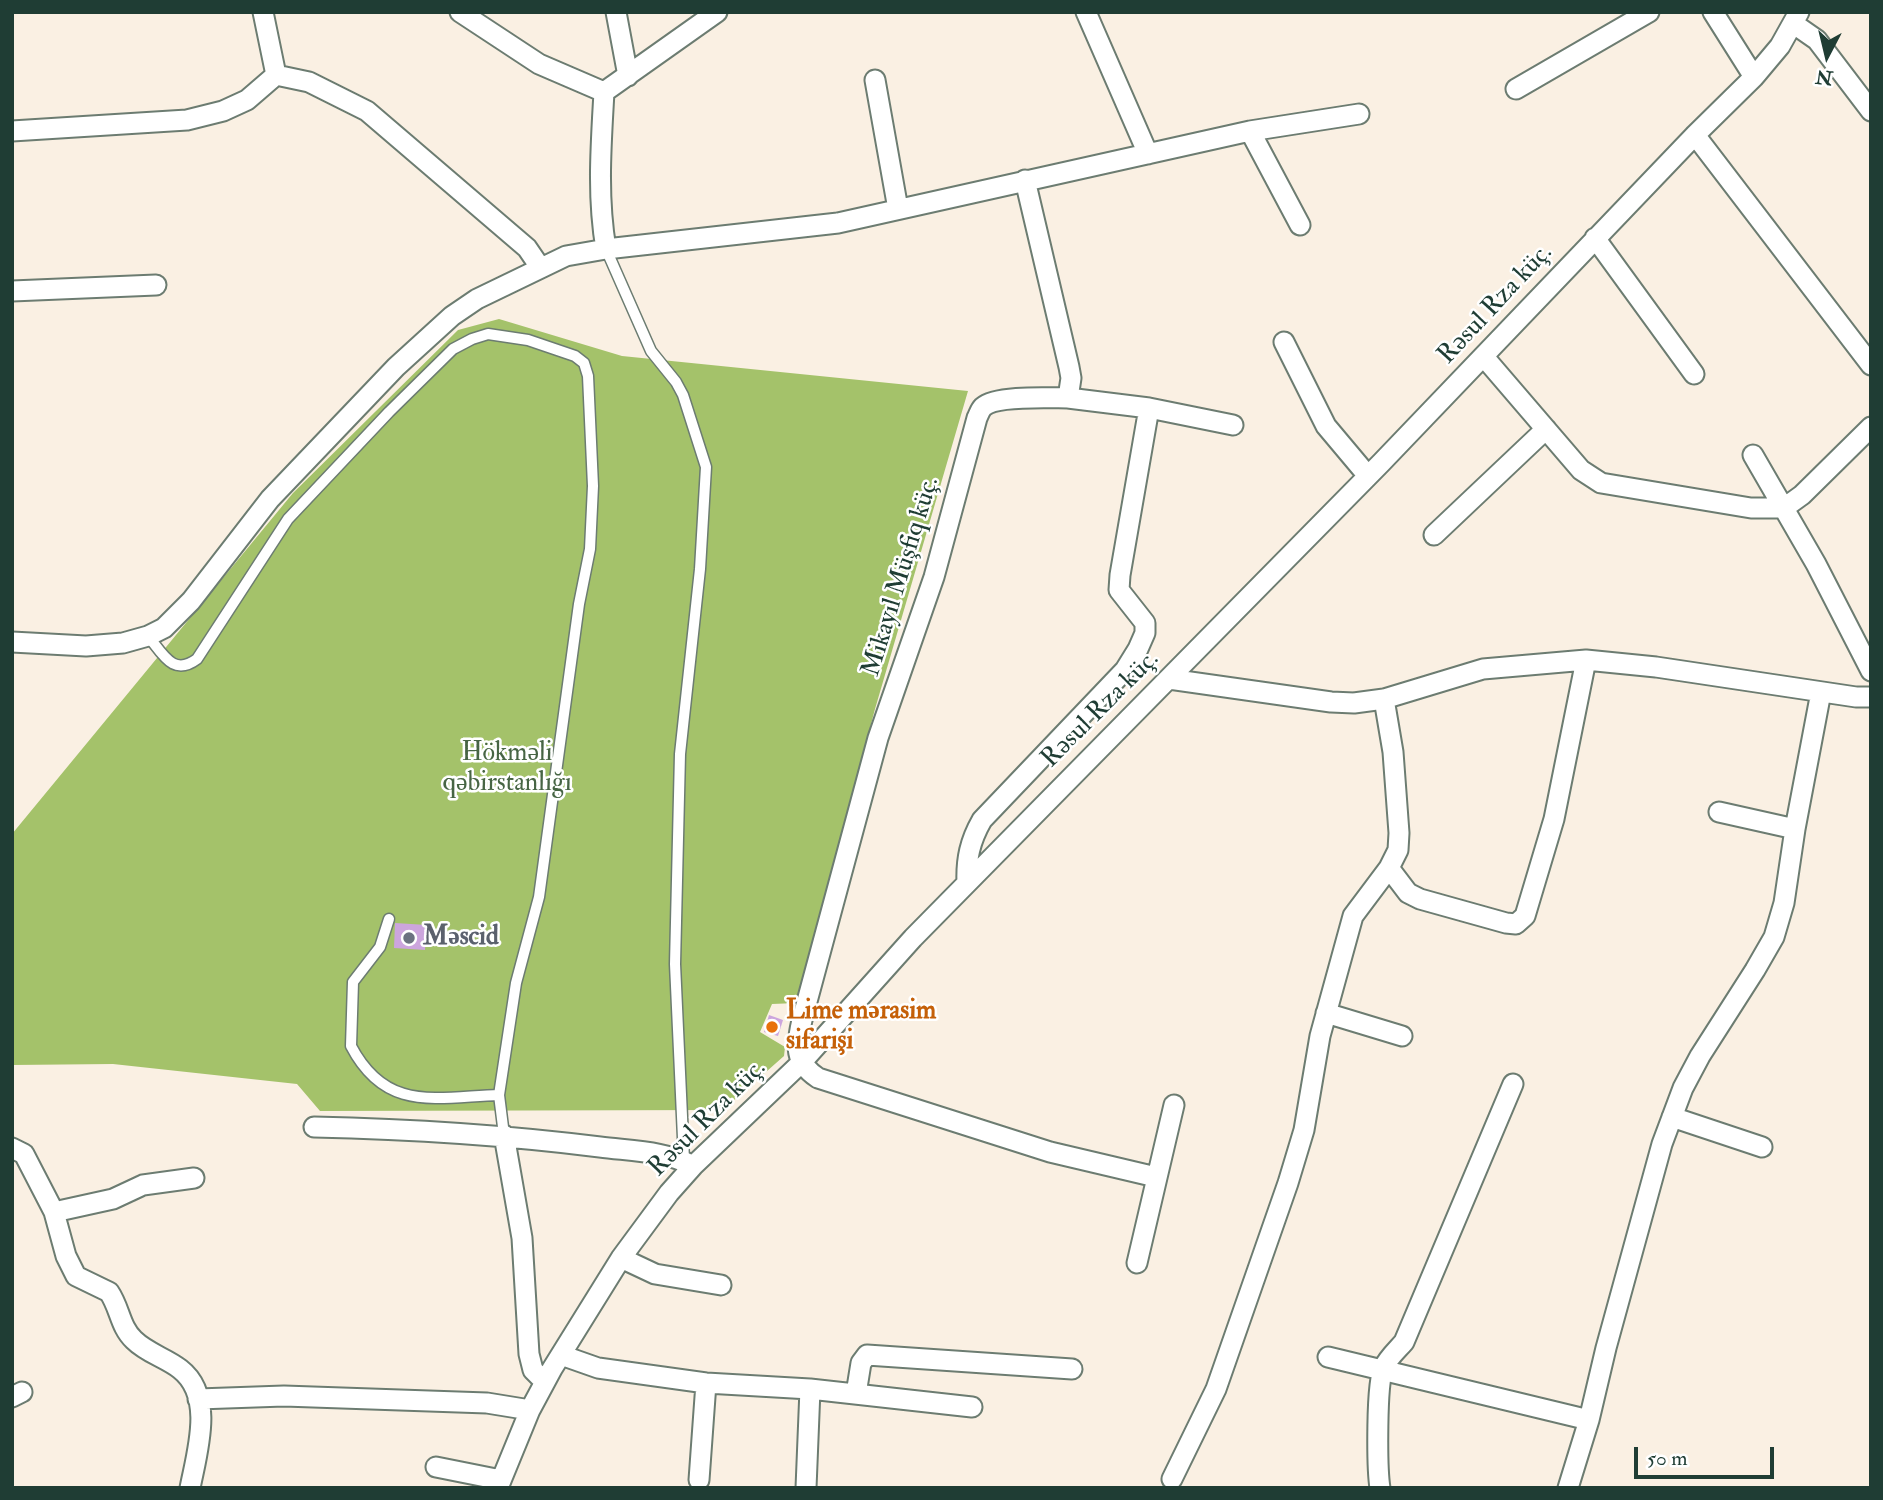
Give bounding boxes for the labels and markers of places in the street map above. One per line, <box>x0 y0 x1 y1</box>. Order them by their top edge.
place label: Məscid <box>423 922 499 954</box>
marker: Məscid <box>401 930 417 946</box>
place label: Lime mərasim sifarişi <box>786 996 936 1058</box>
marker: Lime mərasim sifarişi <box>764 1019 780 1035</box>

